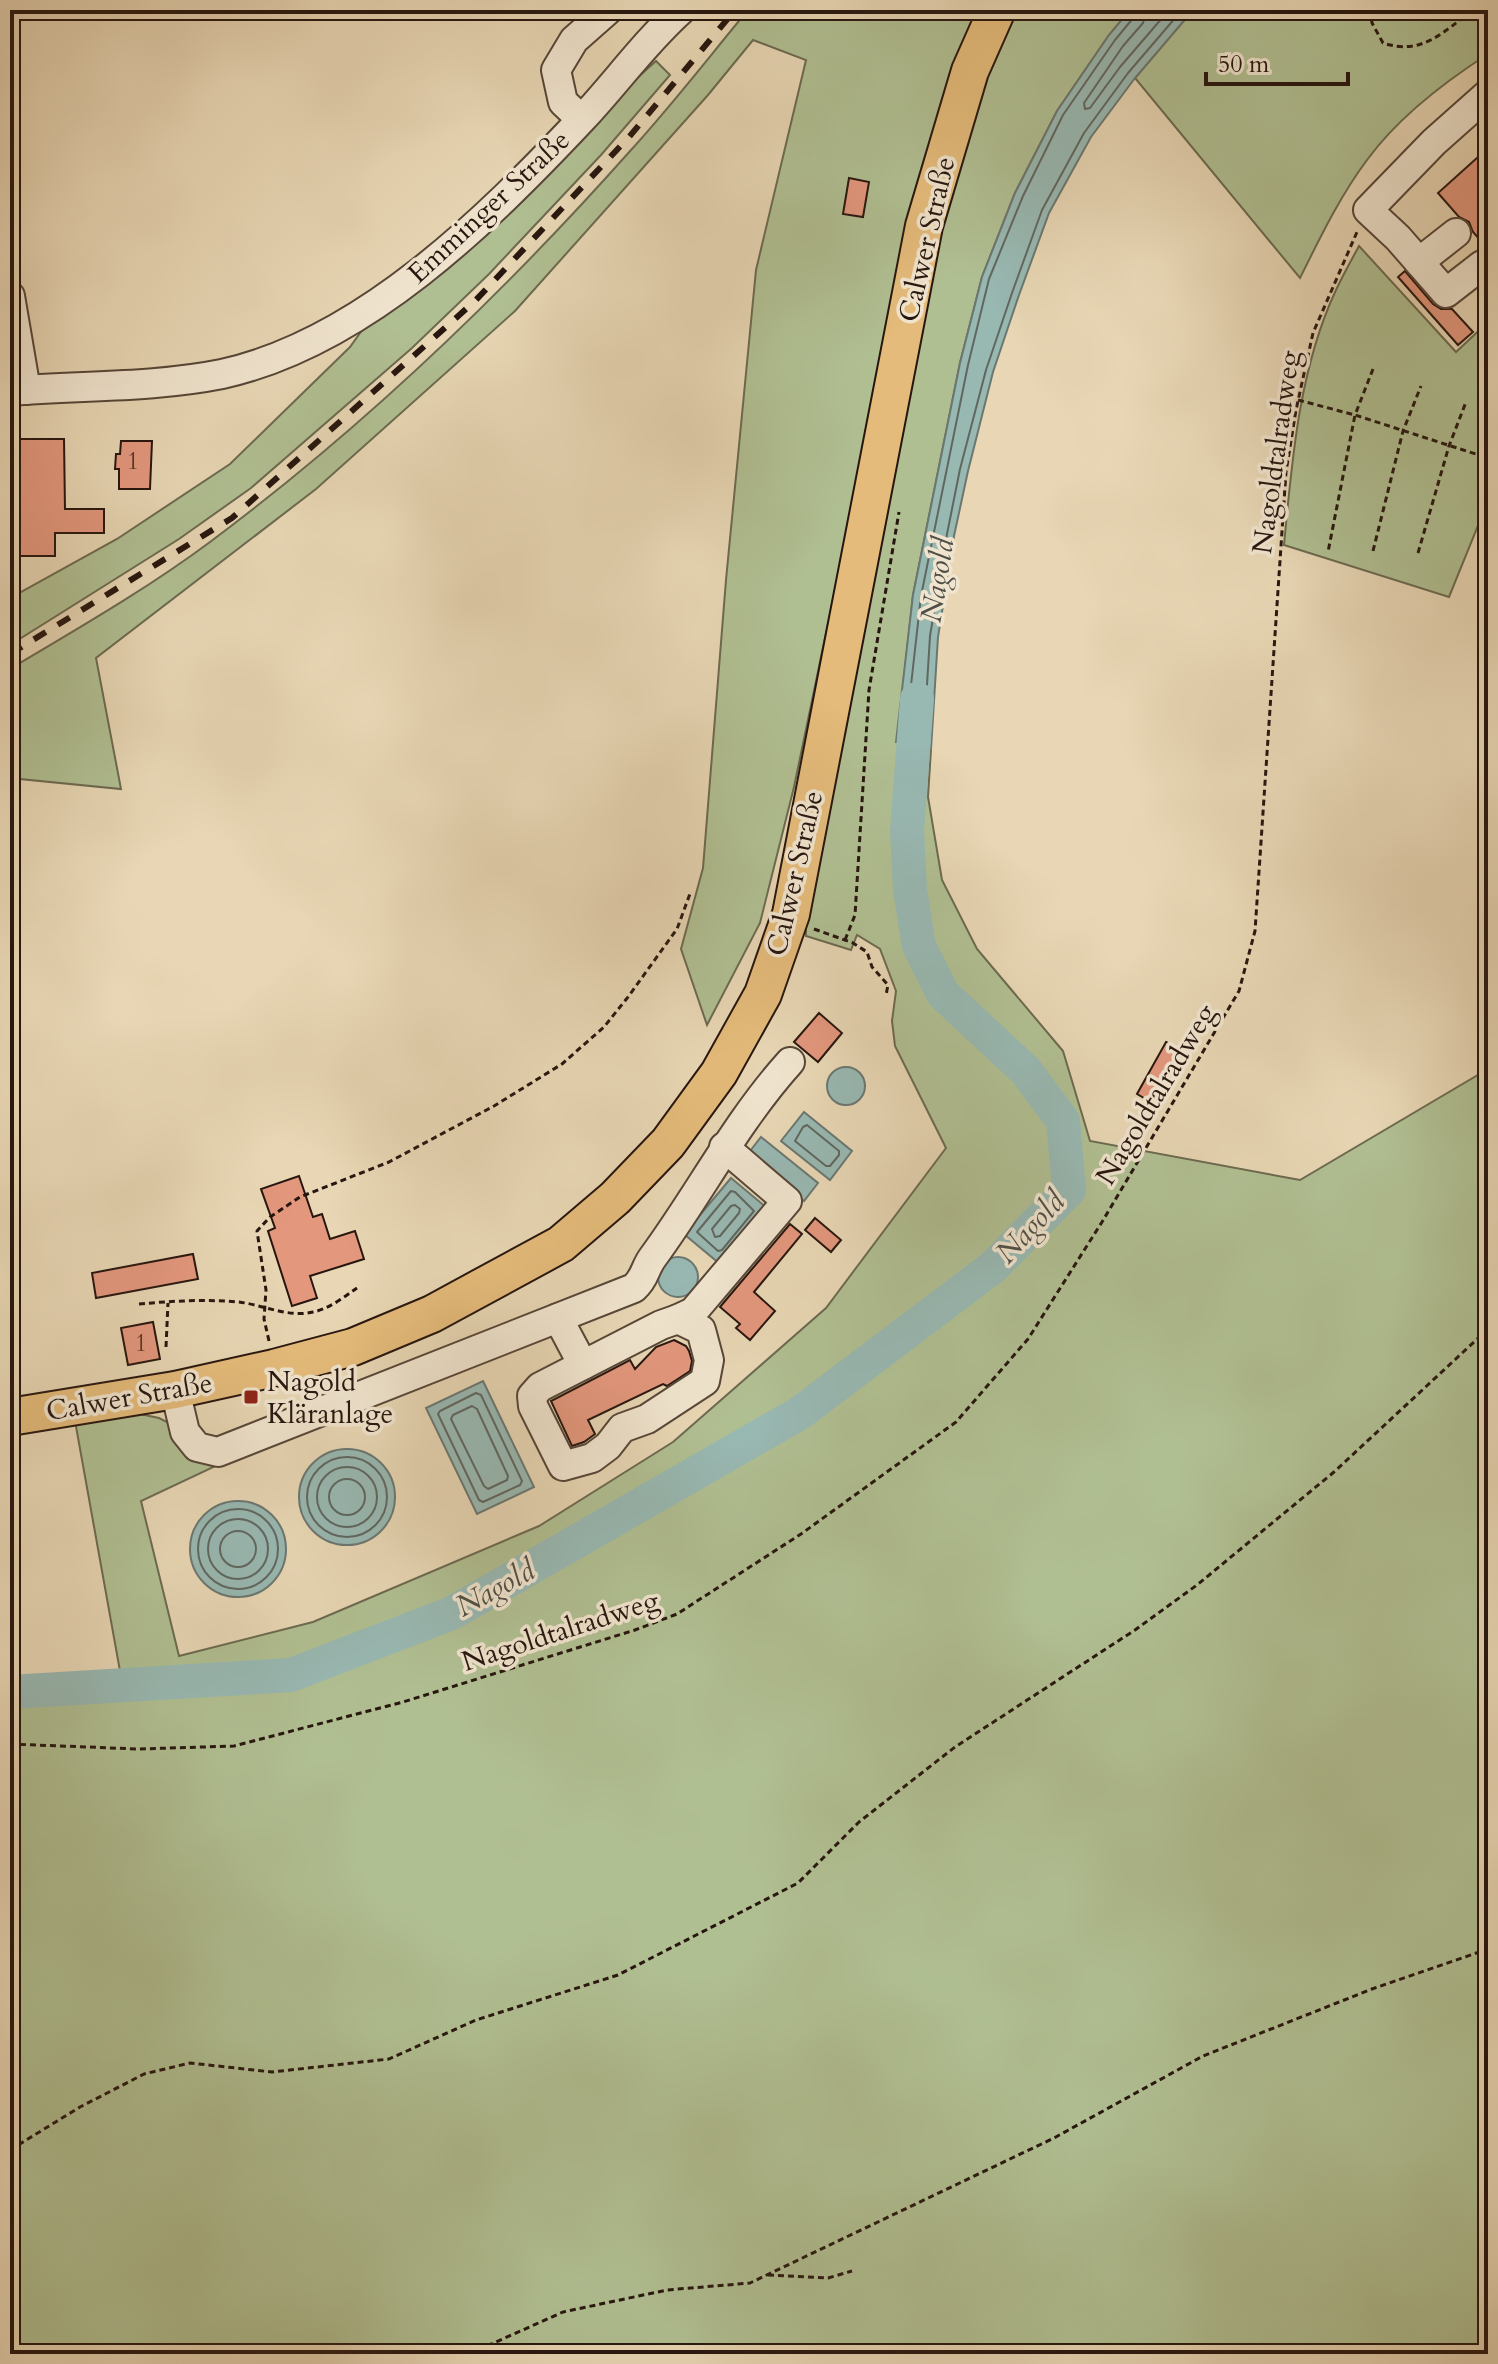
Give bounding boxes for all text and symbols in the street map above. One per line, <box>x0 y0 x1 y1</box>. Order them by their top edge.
scale bar <box>1206 36 1348 86</box>
text: 50 m <box>1218 48 1270 81</box>
street label: Emminger Straße <box>399 122 578 292</box>
street label: Calwer Straße <box>890 153 964 325</box>
street label: Nagoldtalradweg <box>1243 348 1309 556</box>
house number: 1 <box>127 445 139 478</box>
water label: Nagold <box>911 533 965 625</box>
street label: Calwer Straße <box>758 787 832 959</box>
street label: Nagoldtalradweg <box>1087 997 1225 1192</box>
water label: Nagold <box>986 1181 1075 1272</box>
house number: 1 <box>135 1327 147 1360</box>
place label: Nagold Kläranlage <box>267 1363 393 1433</box>
street label: Calwer Straße <box>43 1364 215 1430</box>
marker: Nagold Kläranlage <box>242 1388 260 1406</box>
water label: Nagold <box>448 1549 544 1627</box>
street label: Nagoldtalradweg <box>457 1581 664 1681</box>

